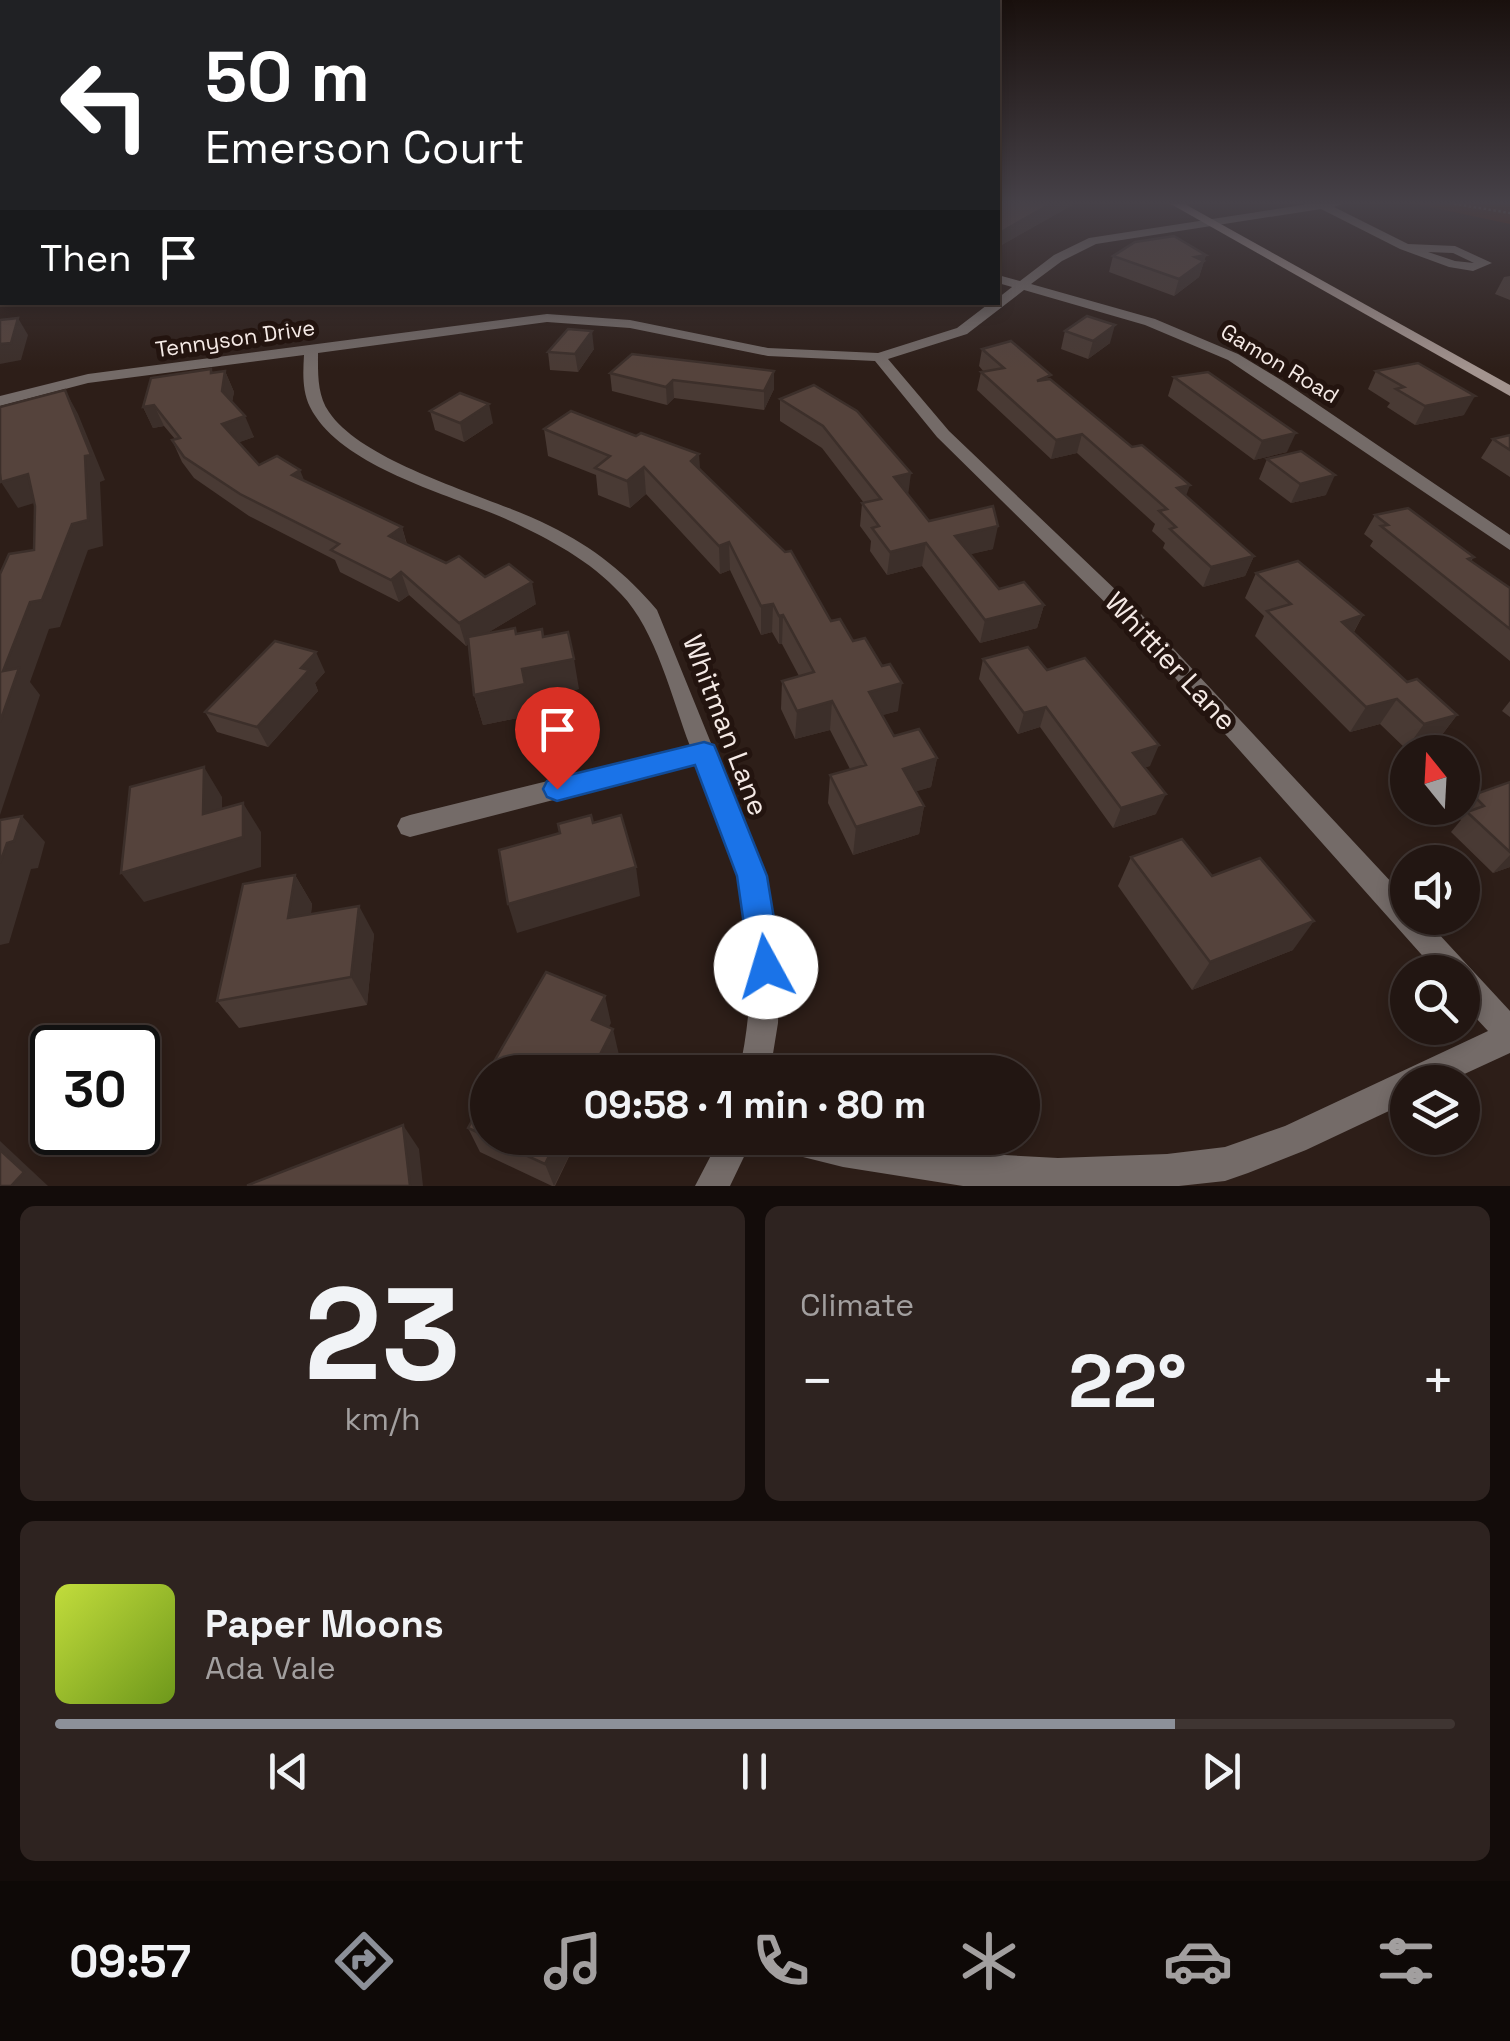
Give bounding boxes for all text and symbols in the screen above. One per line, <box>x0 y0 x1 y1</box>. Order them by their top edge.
text: 50 m <box>205 32 370 121</box>
icon: left <box>40 40 170 170</box>
text: Emerson Court <box>205 119 525 176</box>
icon: arrive <box>151 230 206 285</box>
text: Then <box>40 234 131 282</box>
street label: Tennyson Drive <box>153 313 317 363</box>
street label: Gamon Road <box>1216 317 1344 409</box>
street label: Whittier Lane <box>1098 584 1244 738</box>
street label: Whitman Lane <box>675 629 777 821</box>
pin <box>515 687 600 790</box>
icon: arrive <box>530 702 585 757</box>
north arrow <box>1390 735 1480 825</box>
map controls <box>1390 735 1480 1155</box>
button: sound <box>1390 845 1480 935</box>
position arrow <box>714 915 818 1019</box>
button: search <box>1390 955 1480 1045</box>
speed limit sign: 30 <box>30 1025 160 1155</box>
button: layers <box>1390 1065 1480 1155</box>
text: 09:58 · 1 min · 80 m <box>584 1081 926 1129</box>
text: 23 <box>304 1251 461 1417</box>
text: Climate <box>800 1285 914 1325</box>
text: 22° <box>1068 1333 1187 1429</box>
text: − <box>800 1346 834 1416</box>
text: + <box>1421 1346 1455 1416</box>
text: km/h <box>344 1399 421 1439</box>
text: Paper Moons <box>205 1600 444 1648</box>
text: Ada Vale <box>205 1648 336 1688</box>
icon: previous <box>261 1744 316 1799</box>
icon: pause <box>727 1744 782 1799</box>
icon: next <box>1194 1744 1249 1799</box>
icon: directions <box>329 1926 399 1996</box>
icon: music <box>538 1926 608 1996</box>
icon: phone <box>746 1926 816 1996</box>
icon: climate <box>954 1926 1024 1996</box>
icon: car <box>1163 1926 1233 1996</box>
icon: filters <box>1371 1926 1441 1996</box>
text: 09:57 <box>69 1933 191 1990</box>

